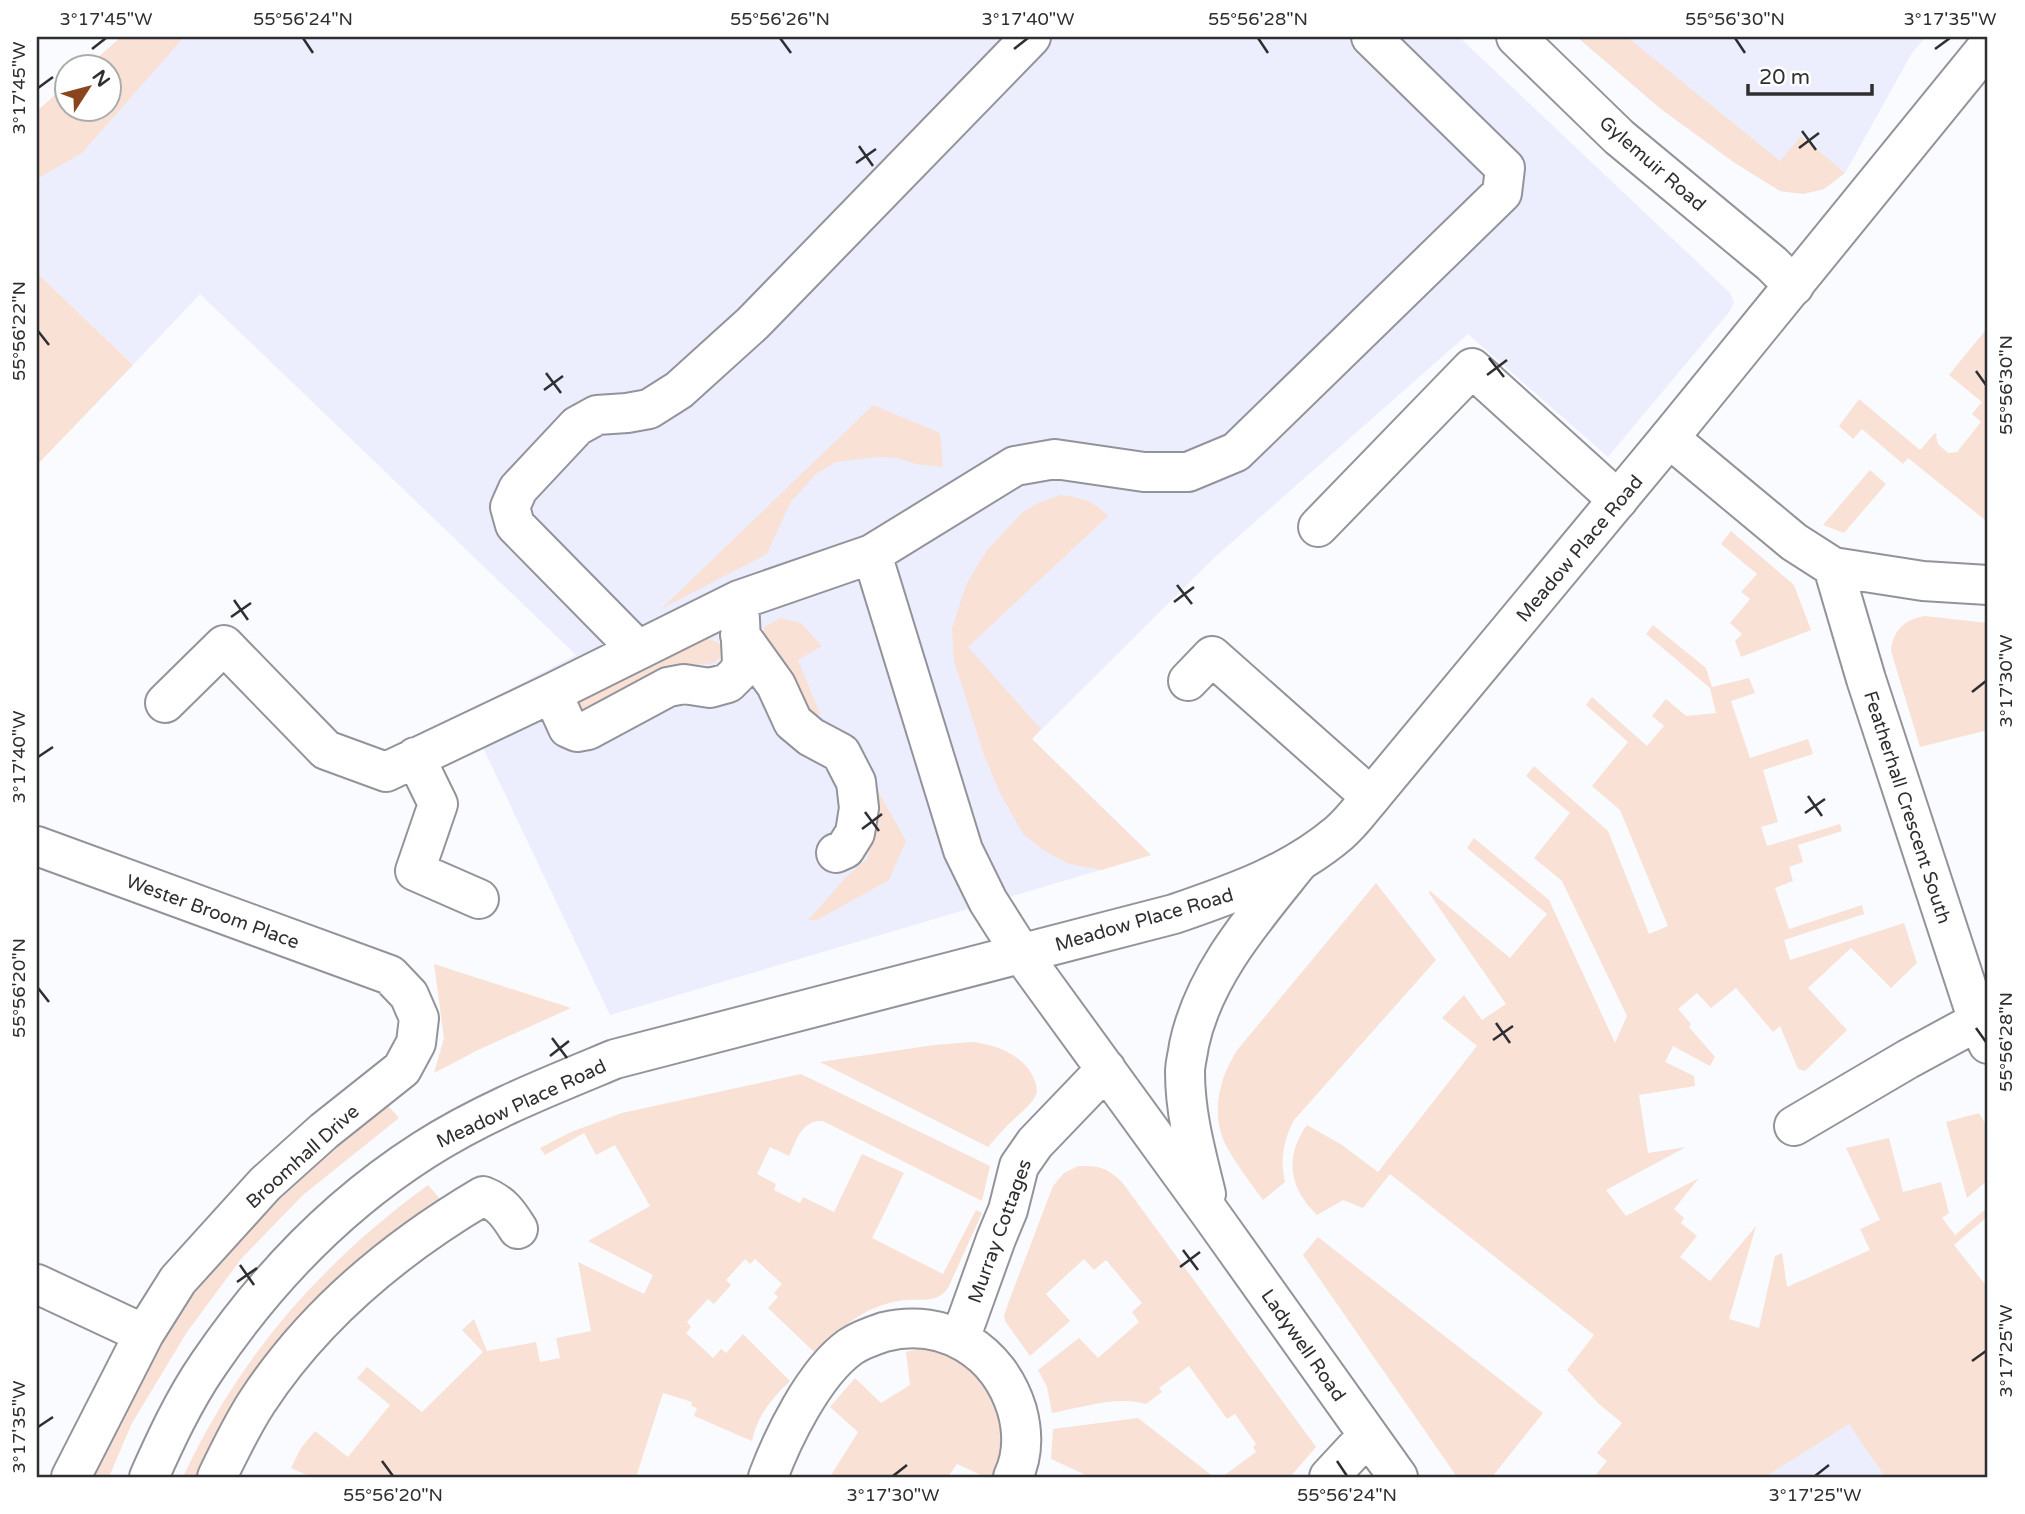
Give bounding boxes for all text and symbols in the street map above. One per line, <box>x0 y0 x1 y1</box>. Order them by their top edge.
text: 3°17'45"W <box>60 8 152 30</box>
text: 55°56'24"N <box>253 8 353 30</box>
text: 55°56'26"N <box>730 8 830 30</box>
text: 3°17'40"W <box>982 8 1074 30</box>
text: 55°56'28"N <box>1208 8 1308 30</box>
text: 55°56'30"N <box>1685 8 1785 30</box>
text: 3°17'35"W <box>1904 8 1996 30</box>
text: 3°17'45"W <box>8 42 30 134</box>
north arrow <box>52 52 122 122</box>
scale bar <box>1748 52 1873 96</box>
text: 20 m <box>1759 65 1810 90</box>
text: N <box>88 66 114 91</box>
street label: Gylemuir Road <box>1595 112 1710 216</box>
text: 55°56'22"N <box>8 281 30 381</box>
text: 55°56'30"N <box>1995 335 2017 435</box>
street label: Meadow Place Road <box>1512 471 1647 626</box>
text: 3°17'30"W <box>1995 635 2017 727</box>
street label: Featherhall Crescent South <box>1859 688 1955 926</box>
text: 3°17'40"W <box>8 711 30 803</box>
street label: Wester Broom Place <box>123 870 302 954</box>
street label: Meadow Place Road <box>1053 884 1236 956</box>
text: 55°56'20"N <box>8 938 30 1038</box>
text: 55°56'28"N <box>1995 992 2017 1092</box>
street label: Meadow Place Road <box>433 1055 610 1153</box>
street label: Broomhall Drive <box>242 1100 364 1213</box>
street label: Murray Cottages <box>964 1156 1036 1306</box>
street label: Ladywell Road <box>1256 1285 1350 1406</box>
text: 3°17'25"W <box>1995 1305 2017 1397</box>
text: 3°17'35"W <box>8 1381 30 1473</box>
text: 55°56'20"N <box>343 1484 443 1506</box>
text: 3°17'30"W <box>847 1484 939 1506</box>
text: 55°56'24"N <box>1297 1484 1397 1506</box>
text: 3°17'25"W <box>1769 1484 1861 1506</box>

